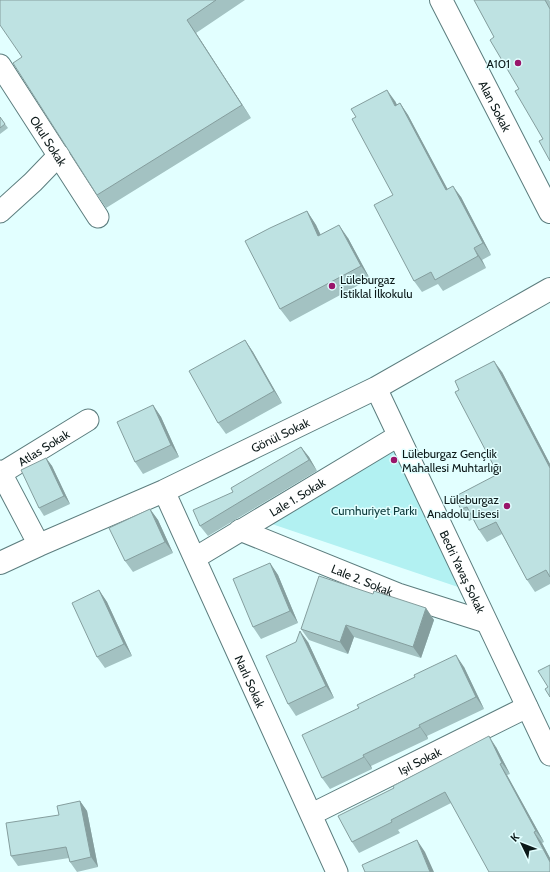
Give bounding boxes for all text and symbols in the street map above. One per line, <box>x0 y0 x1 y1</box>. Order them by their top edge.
place label: A101 <box>487 56 510 71</box>
marker: A101 <box>513 58 523 68</box>
street label: Alan Sokak <box>476 78 515 134</box>
street label: Okul Sokak <box>27 113 71 169</box>
place label: Lüleburgaz İstiklal İlkokulu <box>340 272 413 301</box>
marker: Lüleburgaz İstiklal İlkokulu <box>327 281 337 291</box>
street label: Gönül Sokak <box>248 414 312 455</box>
street label: Atlas Sokak <box>15 426 72 469</box>
place label: Lüleburgaz Gençlik Mahallesi Muhtarlığı <box>402 446 501 475</box>
marker: Lüleburgaz Gençlik Mahallesi Muhtarlığı <box>389 455 399 465</box>
street label: Lale 1. Sokak <box>266 474 328 519</box>
place label: Lüleburgaz Anadolu Lisesi <box>427 492 499 521</box>
marker: Lüleburgaz Anadolu Lisesi <box>502 501 512 511</box>
park label: Cumhuriyet Parkı <box>331 503 417 518</box>
street label: Bedri Yavaş Sokak <box>437 528 489 616</box>
street label: Lale 2. Sokak <box>329 560 396 599</box>
street label: Narlı Sokak <box>232 653 269 710</box>
street label: Işıl Sokak <box>395 743 444 778</box>
north arrow <box>502 824 542 864</box>
text: K <box>507 830 522 844</box>

